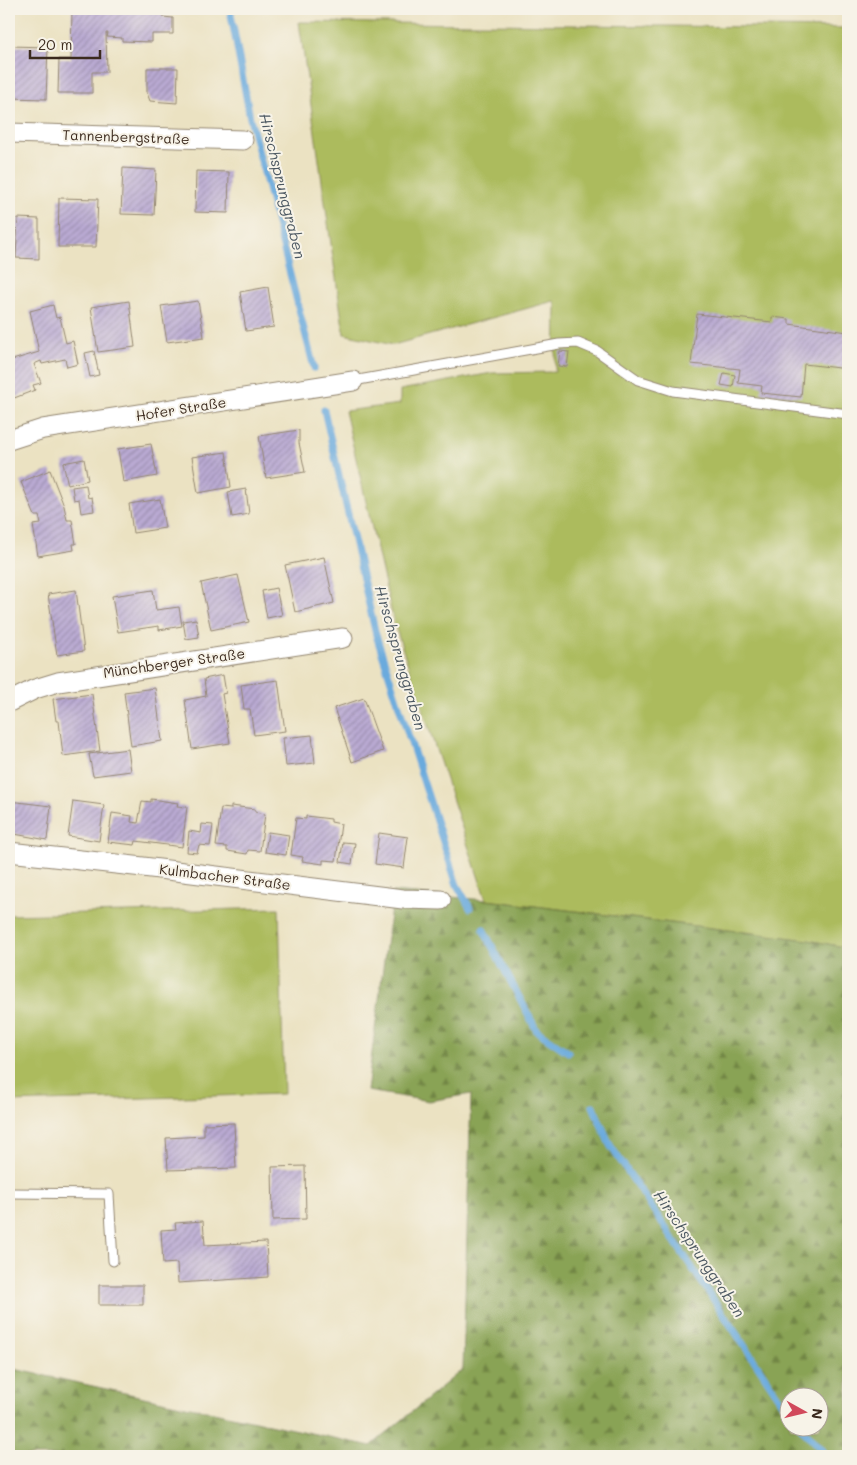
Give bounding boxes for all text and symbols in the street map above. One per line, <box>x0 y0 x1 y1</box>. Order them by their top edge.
scale bar <box>30 28 100 60</box>
text: 20 m <box>38 34 72 54</box>
water label: Hirschsprunggraben <box>255 111 311 261</box>
street label: Tannenbergstraße <box>62 125 190 148</box>
street label: Hofer Straße <box>134 392 227 425</box>
water label: Hirschsprunggraben <box>371 583 431 732</box>
street label: Münchberger Straße <box>102 643 246 682</box>
street label: Kulmbacher Straße <box>158 859 292 894</box>
water label: Hirschsprunggraben <box>650 1186 750 1321</box>
north arrow <box>780 1388 830 1438</box>
text: N <box>807 1407 828 1420</box>

